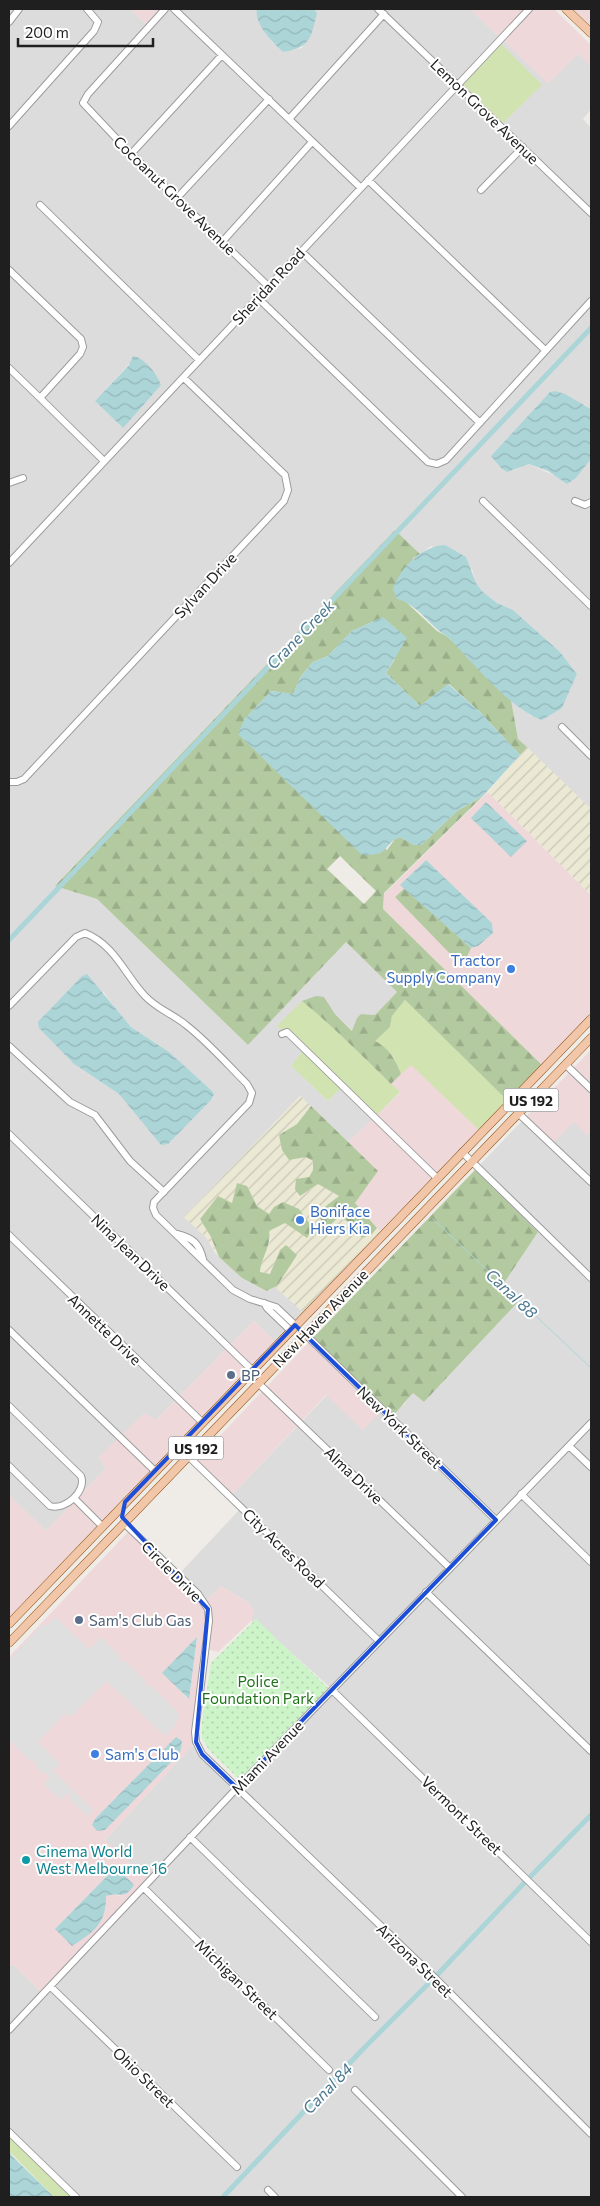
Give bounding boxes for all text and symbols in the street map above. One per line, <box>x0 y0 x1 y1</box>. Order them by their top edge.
scale bar <box>18 15 152 47</box>
text: 200 m <box>25 23 69 41</box>
street label: Lemon Grove Avenue <box>427 55 543 167</box>
street label: Cocoanut Grove Avenue <box>110 132 240 258</box>
street label: Sheridan Road <box>228 244 308 328</box>
street label: Sylvan Drive <box>170 548 240 622</box>
water label: Crane Creek <box>262 595 338 673</box>
place label: Tractor Supply Company <box>386 951 501 986</box>
marker: Tractor Supply Company <box>505 963 517 975</box>
road number: US 192 <box>504 1088 558 1112</box>
place label: Boniface Hiers Kia <box>310 1202 370 1237</box>
street label: Nina Jean Drive <box>88 1210 174 1294</box>
marker: Boniface Hiers Kia <box>294 1214 306 1226</box>
water label: Canal 88 <box>482 1264 542 1322</box>
street label: New Haven Avenue <box>268 1265 372 1371</box>
street label: Annette Drive <box>65 1290 145 1368</box>
place label: BP <box>241 1366 260 1384</box>
marker: BP <box>225 1369 237 1381</box>
street label: New York Street <box>354 1382 446 1472</box>
road number: US 192 <box>168 1436 224 1460</box>
street label: Alma Drive <box>321 1443 387 1507</box>
street label: City Acres Road <box>239 1504 329 1592</box>
street label: Circle Drive <box>138 1537 206 1605</box>
place label: Sam's Club Gas <box>89 1611 192 1629</box>
marker: Sam's Club Gas <box>73 1614 85 1626</box>
park label: Police Foundation Park <box>202 1672 314 1707</box>
street label: Miami Avenue <box>227 1716 307 1798</box>
place label: Sam's Club <box>105 1745 179 1763</box>
marker: Sam's Club <box>89 1748 101 1760</box>
street label: Vermont Street <box>418 1772 506 1858</box>
place label: Cinema World West Melbourne 16 <box>36 1842 167 1877</box>
marker: Cinema World West Melbourne 16 <box>20 1854 32 1866</box>
street label: Arizona Street <box>373 1919 457 2001</box>
street label: Michigan Street <box>192 1935 282 2023</box>
street label: Ohio Street <box>109 2043 179 2111</box>
water label: Canal 84 <box>298 2058 356 2117</box>

